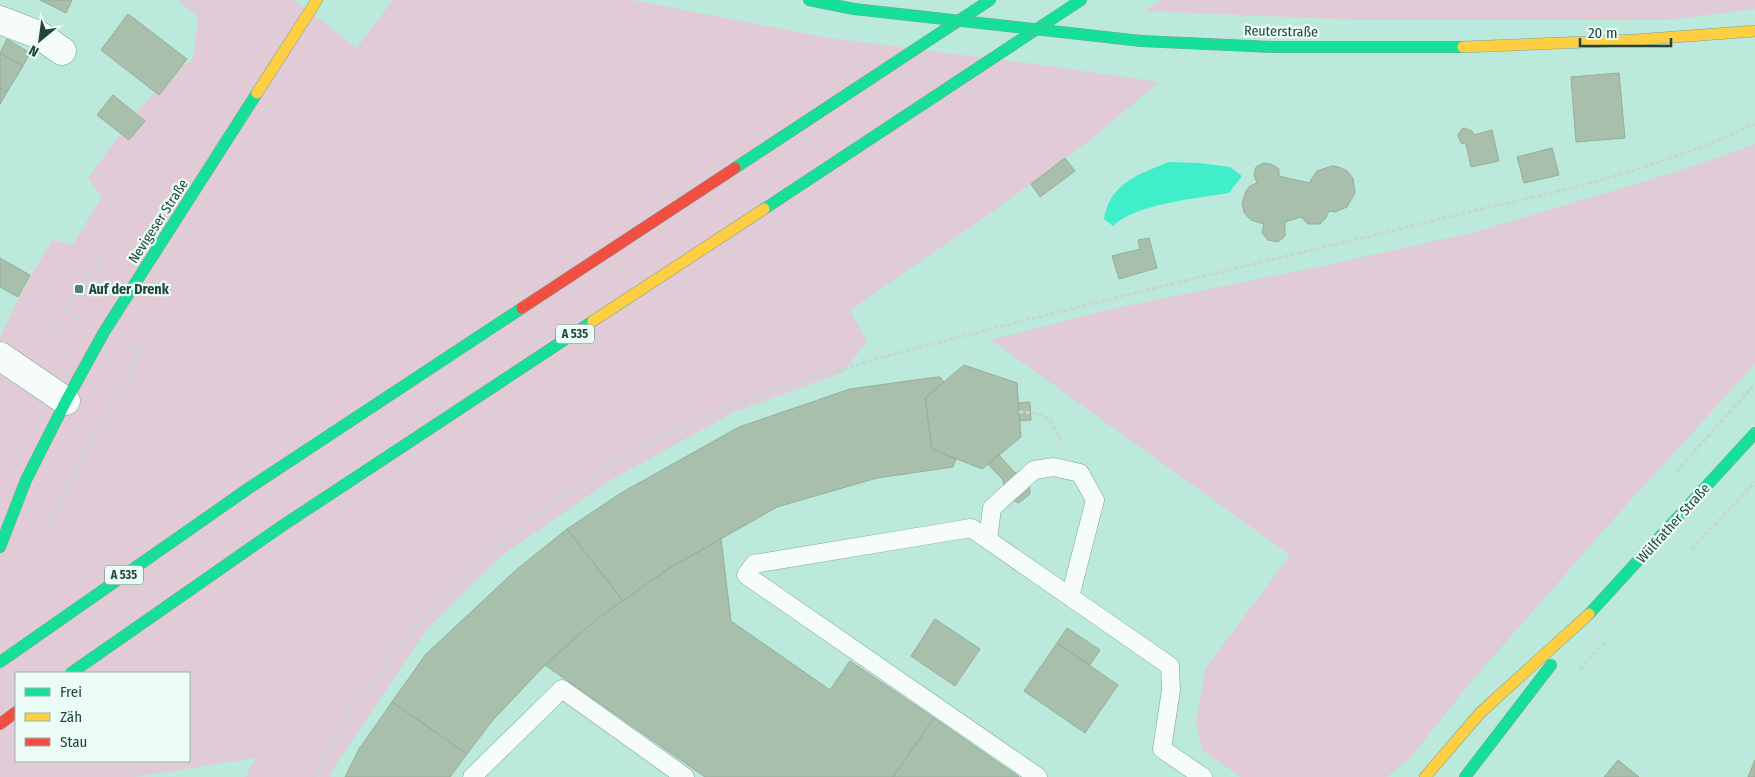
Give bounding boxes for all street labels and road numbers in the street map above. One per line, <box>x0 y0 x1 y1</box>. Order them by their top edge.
street label: Reuterstraße <box>1244 22 1318 41</box>
street label: Nevigeser Straße <box>125 176 192 266</box>
road number: A 535 <box>556 324 594 344</box>
street label: Wülfrather Straße <box>1633 480 1714 567</box>
road number: A 535 <box>105 566 143 584</box>

